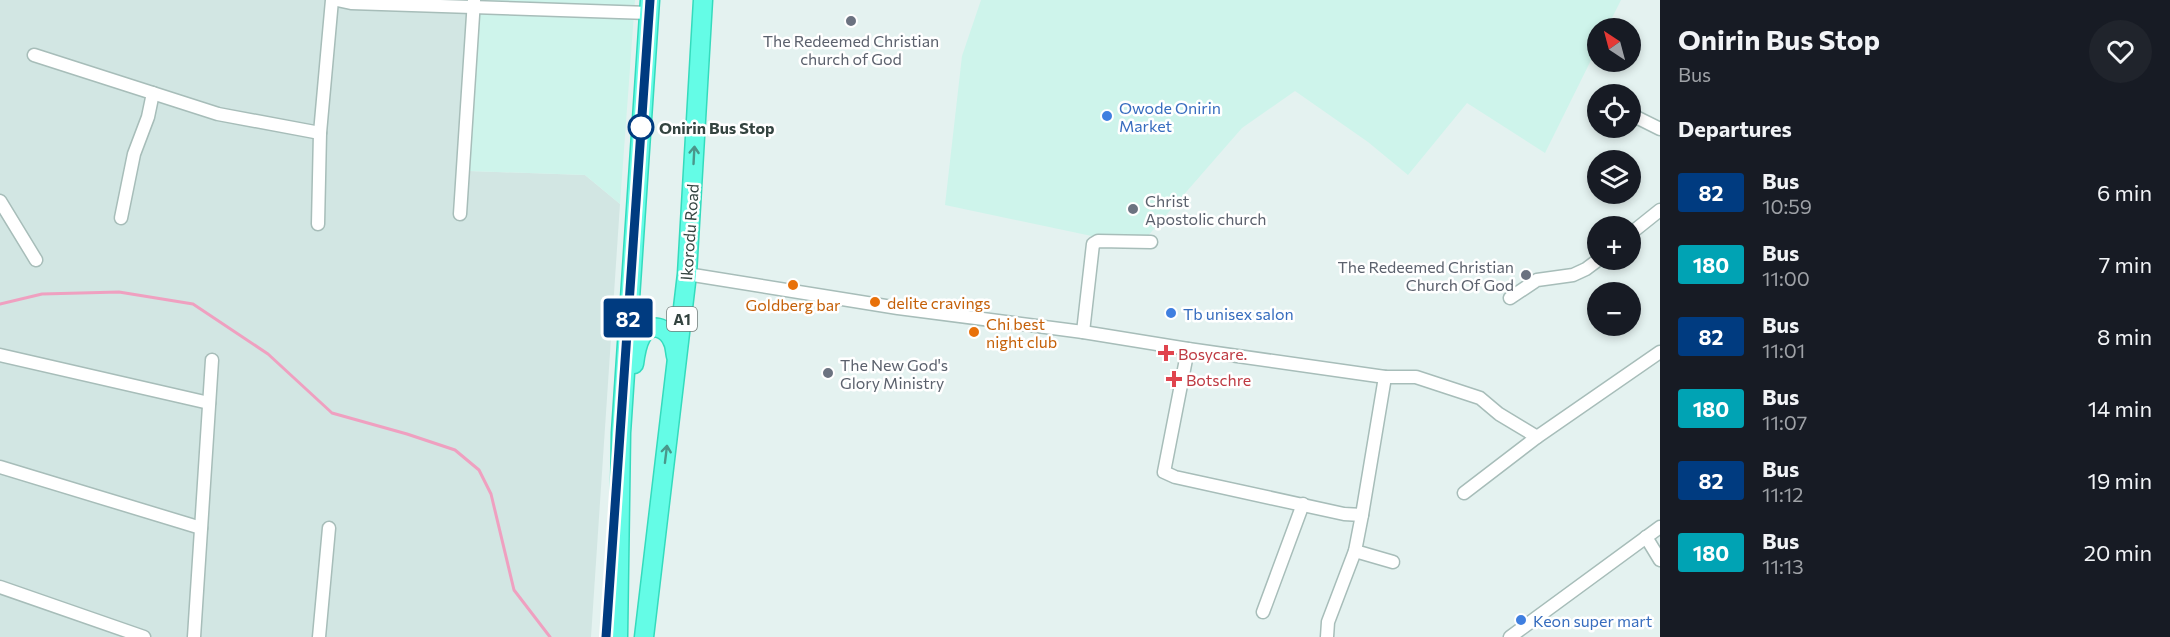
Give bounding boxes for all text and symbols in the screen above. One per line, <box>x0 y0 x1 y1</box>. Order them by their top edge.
marker: The Redeemed Christian church of God <box>844 14 858 28</box>
north arrow <box>1587 18 1641 72</box>
map controls <box>1587 18 1641 336</box>
button: heart <box>2089 20 2152 83</box>
text: Onirin Bus Stop <box>1678 22 1880 56</box>
place label: The Redeemed Christian church of God <box>763 31 939 68</box>
text: Bus <box>1678 62 1711 86</box>
button: locate <box>1587 84 1641 138</box>
place label: Owode Onirin Market <box>1119 98 1221 135</box>
marker: Owode Onirin Market <box>1100 109 1114 123</box>
marker: Onirin Bus Stop <box>628 114 654 140</box>
text: Departures <box>1678 115 1792 142</box>
place label: Onirin Bus Stop <box>659 118 775 137</box>
one-way arrow <box>688 146 699 166</box>
button: layers <box>1587 150 1641 204</box>
text: Bus <box>1762 167 1799 194</box>
text: 6 min <box>2097 179 2152 206</box>
text: 82 <box>1699 180 1723 205</box>
street label: Ikorodu Road <box>676 183 702 281</box>
place label: Christ Apostolic church <box>1145 191 1267 228</box>
text: 10:59 <box>1762 194 1812 218</box>
marker: Christ Apostolic church <box>1126 202 1140 216</box>
button: + <box>1587 216 1641 270</box>
text: Bus <box>1762 239 1799 266</box>
text: 7 min <box>2099 251 2152 278</box>
text: 180 <box>1693 252 1729 277</box>
place label: The Redeemed Christian Church Of God <box>1338 257 1514 294</box>
text: 11:00 <box>1762 266 1810 290</box>
marker: The Redeemed Christian Church Of God <box>1519 268 1533 282</box>
marker: Goldberg bar <box>786 278 800 292</box>
button: − <box>1587 282 1641 336</box>
place label: delite cravings <box>887 293 991 312</box>
place label: Goldberg bar <box>746 295 841 314</box>
marker: delite cravings <box>868 295 882 309</box>
line badge: 82 <box>601 298 655 338</box>
place label: Tb unisex salon <box>1183 304 1294 323</box>
text: 82 <box>616 306 640 331</box>
marker: Tb unisex salon <box>1164 306 1178 320</box>
road number: A1 <box>667 307 697 331</box>
text: Bus <box>1762 311 1799 338</box>
place label: Chi best night club <box>986 314 1057 351</box>
text: 8 min <box>2097 323 2152 350</box>
text: 82 <box>1699 324 1723 349</box>
marker: Chi best night club <box>967 325 981 339</box>
text: 11:01 <box>1762 338 1805 362</box>
place label: Bosycare. <box>1178 344 1247 363</box>
marker: Bosycare. <box>1159 346 1173 360</box>
place label: The New God's Glory Ministry <box>840 355 948 392</box>
marker: The New God's Glory Ministry <box>821 366 835 380</box>
place label: Botschre <box>1186 370 1251 389</box>
marker: Botschre <box>1167 372 1181 386</box>
text: Bus <box>1762 383 1799 410</box>
text: 14 min <box>2088 395 2152 422</box>
text: 180 <box>1693 396 1729 421</box>
text: 11:07 <box>1762 410 1807 434</box>
one-way arrow <box>660 444 671 464</box>
text: Bus <box>1762 455 1799 482</box>
text: 19 min <box>2088 467 2152 494</box>
text: 82 <box>1699 468 1723 493</box>
text: 11:12 <box>1762 482 1803 506</box>
text: Bus <box>1762 527 1799 554</box>
text: 20 min <box>2084 539 2152 566</box>
text: 180 <box>1693 540 1729 565</box>
text: 11:13 <box>1762 554 1804 578</box>
place label: Keon super mart <box>1533 611 1653 630</box>
marker: Keon super mart <box>1514 613 1528 627</box>

